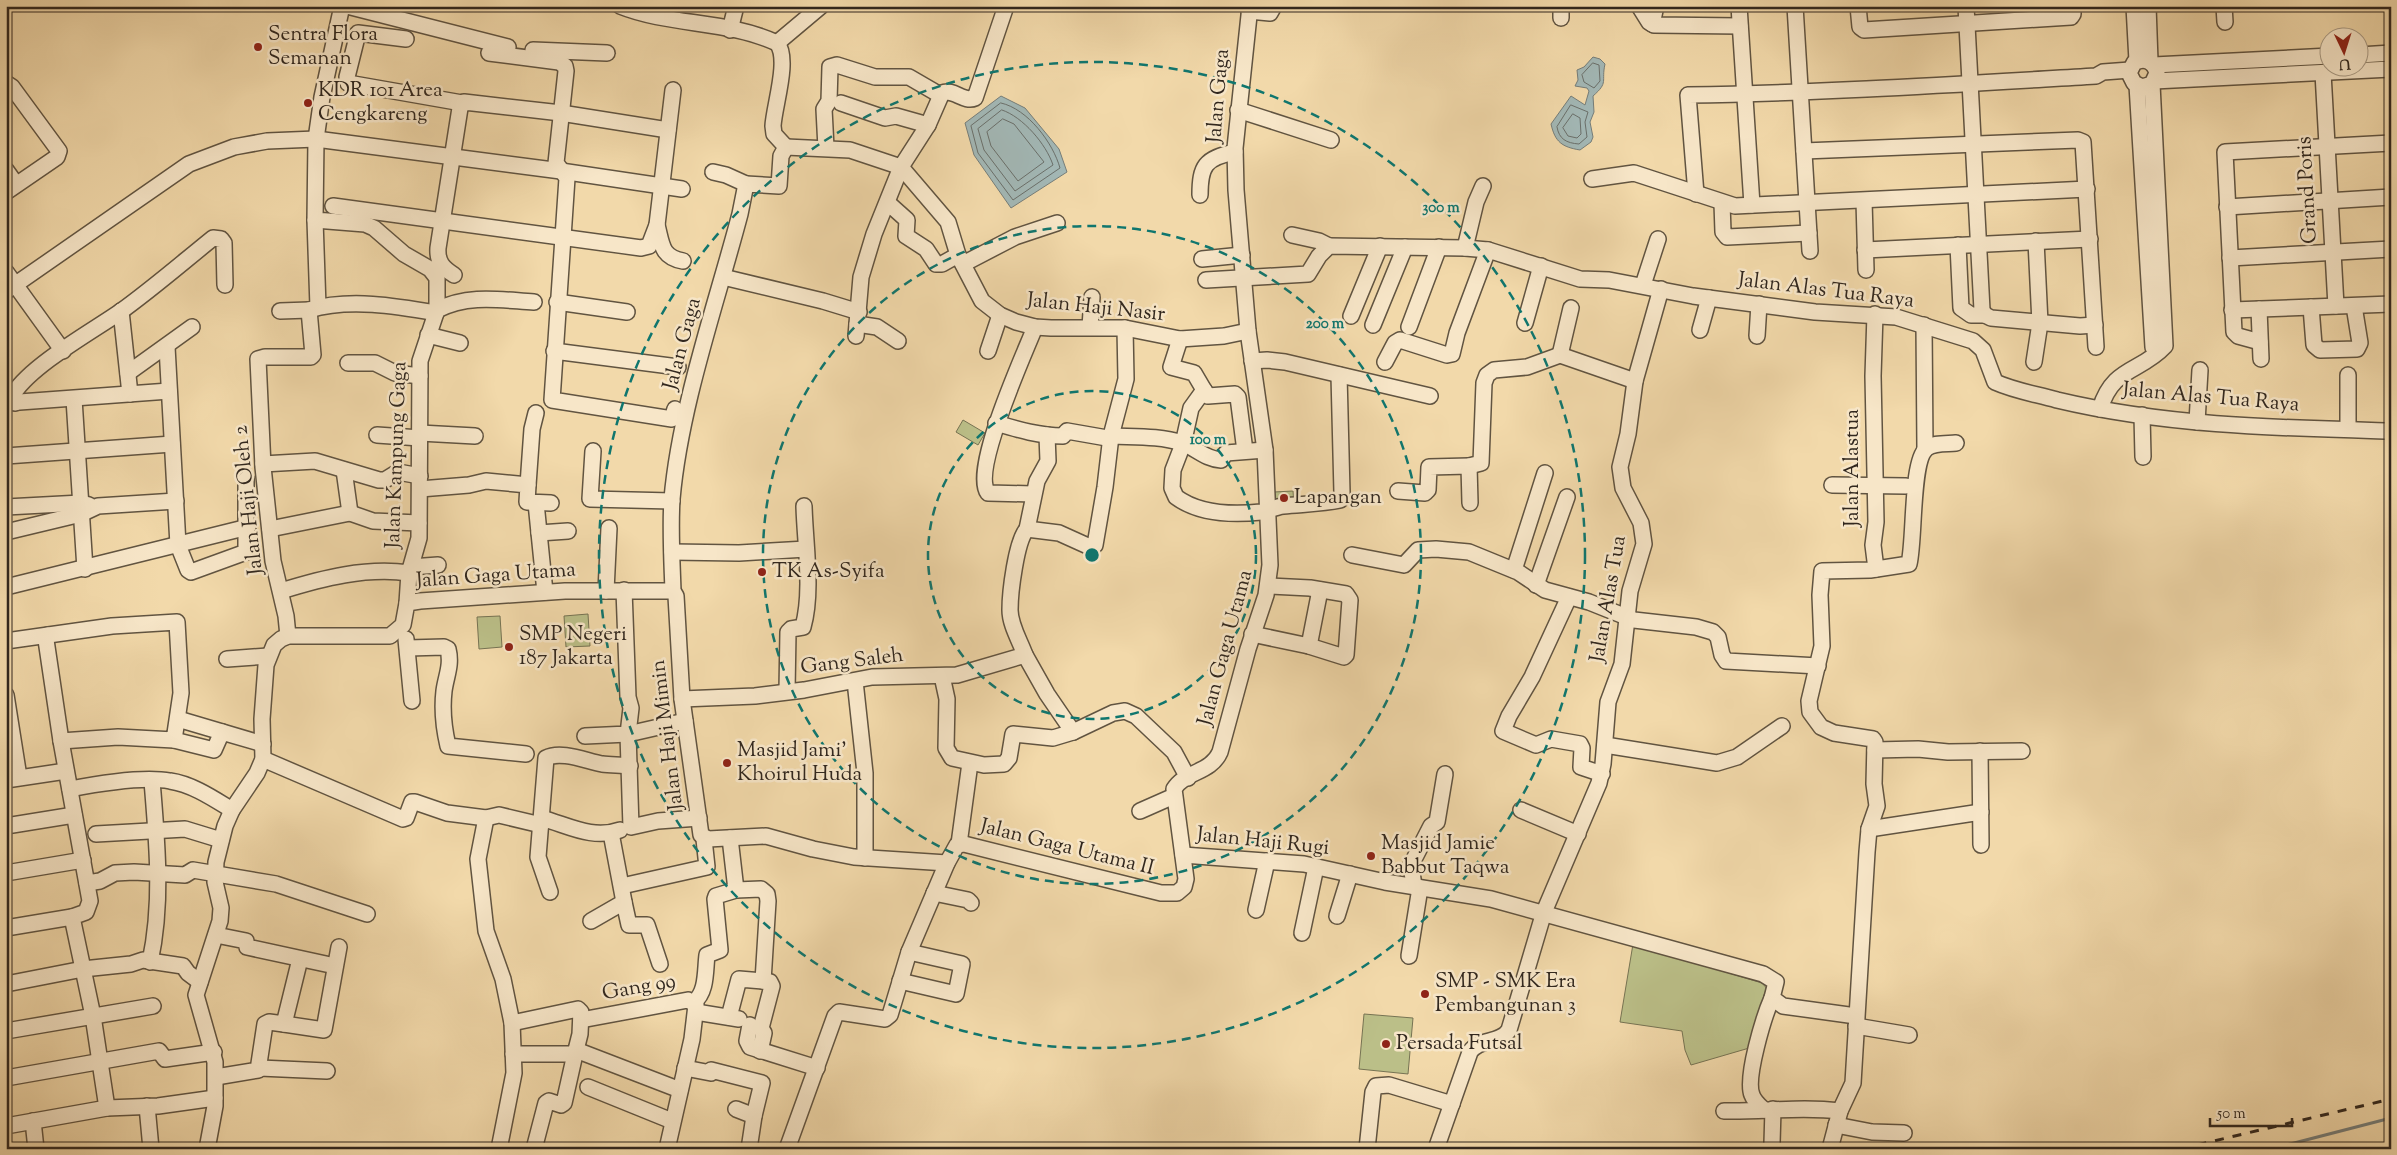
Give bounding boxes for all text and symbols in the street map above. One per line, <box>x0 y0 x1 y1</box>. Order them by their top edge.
place label: Sentra Flora Semanan <box>268 20 378 74</box>
north arrow <box>2320 28 2370 78</box>
marker: Sentra Flora Semanan <box>252 41 264 53</box>
street label: Jalan Gaga <box>1200 47 1238 145</box>
text: U <box>2338 53 2351 73</box>
place label: KDR 101 Area Cengkareng <box>318 76 443 130</box>
marker: KDR 101 Area Cengkareng <box>302 97 314 109</box>
street label: Grand Poris <box>2290 135 2326 245</box>
text: 300 m <box>1422 198 1460 219</box>
street label: Jalan Alas Tua Raya <box>1735 265 1916 317</box>
street label: Jalan Haji Nasir <box>1024 286 1167 330</box>
street label: Jalan Gaga <box>656 294 710 395</box>
text: 200 m <box>1306 314 1345 335</box>
street label: Jalan Kampung Gaga <box>379 361 415 550</box>
street label: Jalan Alas Tua Raya <box>2120 375 2301 421</box>
street label: Jalan Alastua <box>1838 409 1868 528</box>
street label: Jalan Haji Oleh 2 <box>226 423 272 577</box>
text: 100 m <box>1190 430 1227 451</box>
place label: Lapangan <box>1294 483 1382 513</box>
marker: Lapangan <box>1278 492 1290 504</box>
street label: Jalan Alas Tua <box>1583 533 1635 666</box>
centre of rings <box>1083 546 1101 564</box>
street label: Jalan Gaga Utama <box>414 555 577 597</box>
place label: TK As-Syifa <box>772 557 885 587</box>
marker: TK As-Syifa <box>756 566 768 578</box>
street label: Jalan Gaga Utama <box>1191 566 1261 730</box>
place label: SMP Negeri 187 Jakarta <box>519 620 627 674</box>
marker: SMP Negeri 187 Jakarta <box>503 641 515 653</box>
street label: Gang Saleh <box>799 641 905 683</box>
street label: Jalan Haji Mimin <box>644 658 692 813</box>
place label: Masjid Jami' Khoirul Huda <box>737 736 863 790</box>
marker: Masjid Jami' Khoirul Huda <box>721 757 733 769</box>
street label: Jalan Gaga Utama II <box>976 812 1157 884</box>
street label: Jalan Haji Rugi <box>1194 820 1331 864</box>
place label: Masjid Jamie Babbut Taqwa <box>1381 829 1510 883</box>
marker: Masjid Jamie Babbut Taqwa <box>1365 850 1377 862</box>
street label: Gang 99 <box>600 967 678 1009</box>
place label: SMP - SMK Era Pembangunan 3 <box>1435 967 1576 1021</box>
marker: SMP - SMK Era Pembangunan 3 <box>1419 988 1431 1000</box>
place label: Persada Futsal <box>1396 1029 1523 1059</box>
marker: Persada Futsal <box>1380 1038 1392 1050</box>
scale bar <box>2210 1095 2292 1127</box>
text: 50 m <box>2216 1104 2246 1125</box>

